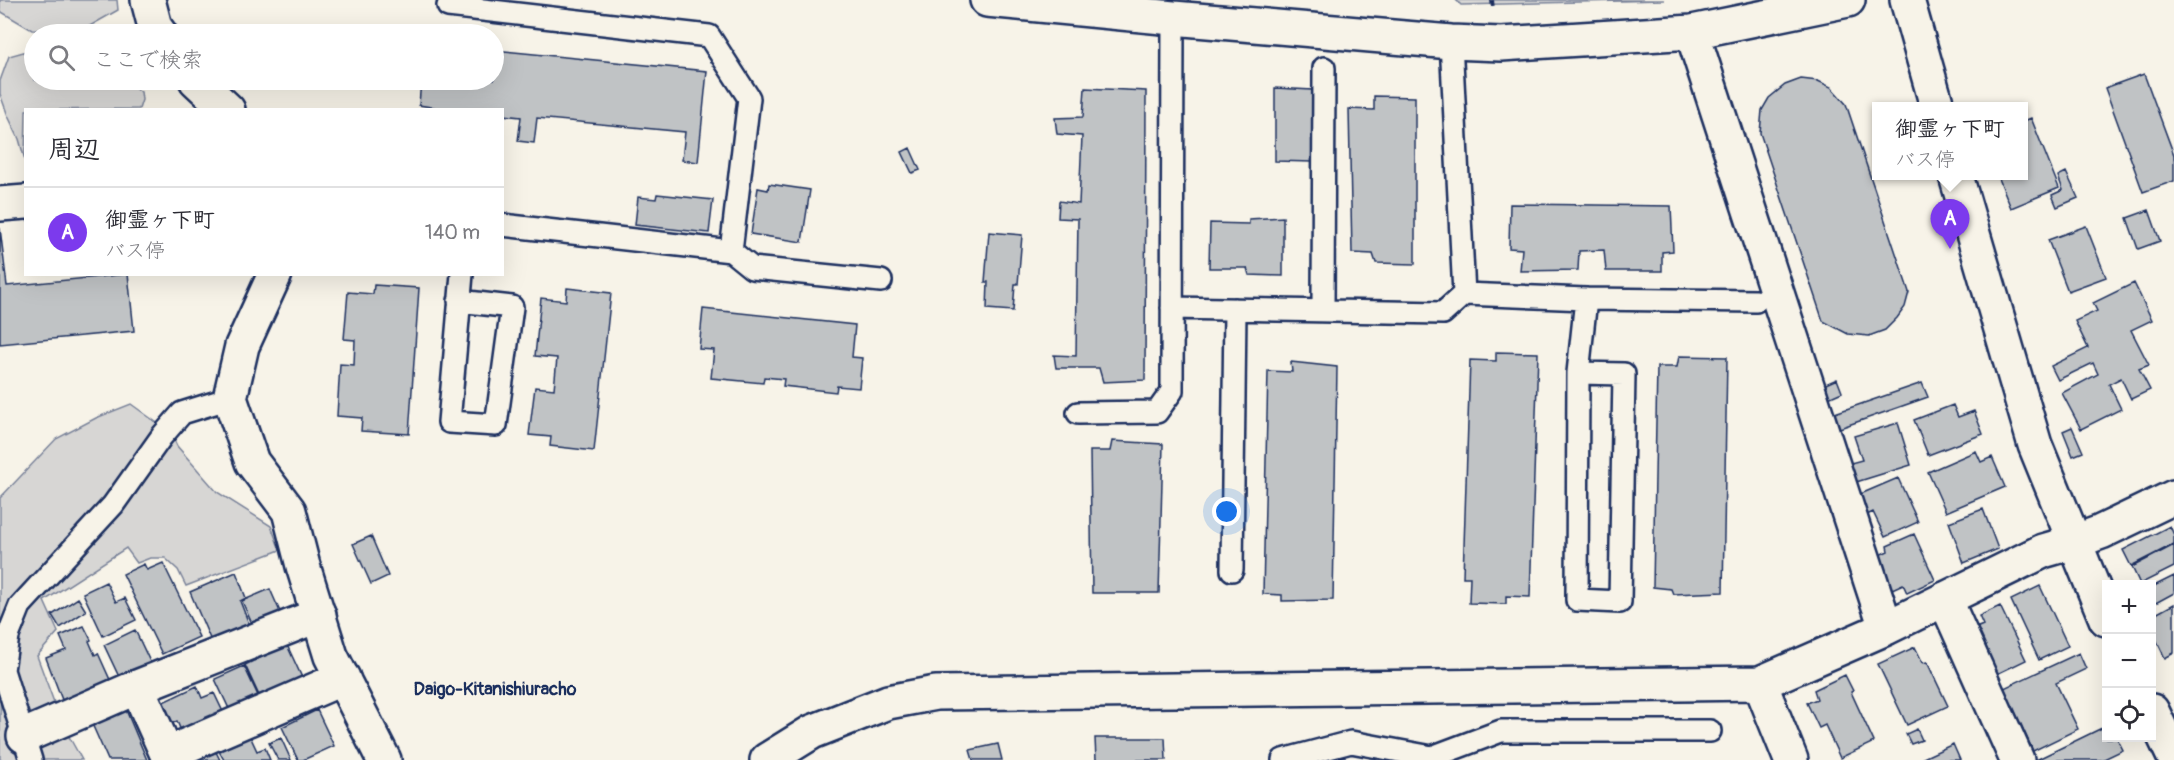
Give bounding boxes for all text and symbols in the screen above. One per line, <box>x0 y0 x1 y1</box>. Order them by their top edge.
search box <box>24 24 504 90</box>
icon: search <box>45 41 78 74</box>
text: ここで検索 <box>93 46 203 74</box>
popup <box>1872 102 2028 180</box>
text: 御霊ヶ下町 <box>1895 115 2005 143</box>
text: 周辺 <box>48 134 100 166</box>
text: バス停 <box>1895 147 1955 172</box>
pin: A <box>1930 200 1970 249</box>
text: 御霊ヶ下町 <box>105 206 215 234</box>
text: A <box>61 220 74 245</box>
text: 140 m <box>425 220 480 245</box>
text: バス停 <box>105 238 165 263</box>
your location <box>1212 497 1241 526</box>
map controls <box>2102 580 2156 742</box>
button: + <box>2102 580 2156 634</box>
button: − <box>2102 634 2156 688</box>
district label: Daigo-Kitanishiuracho <box>414 678 577 701</box>
button: locate <box>2102 688 2156 742</box>

